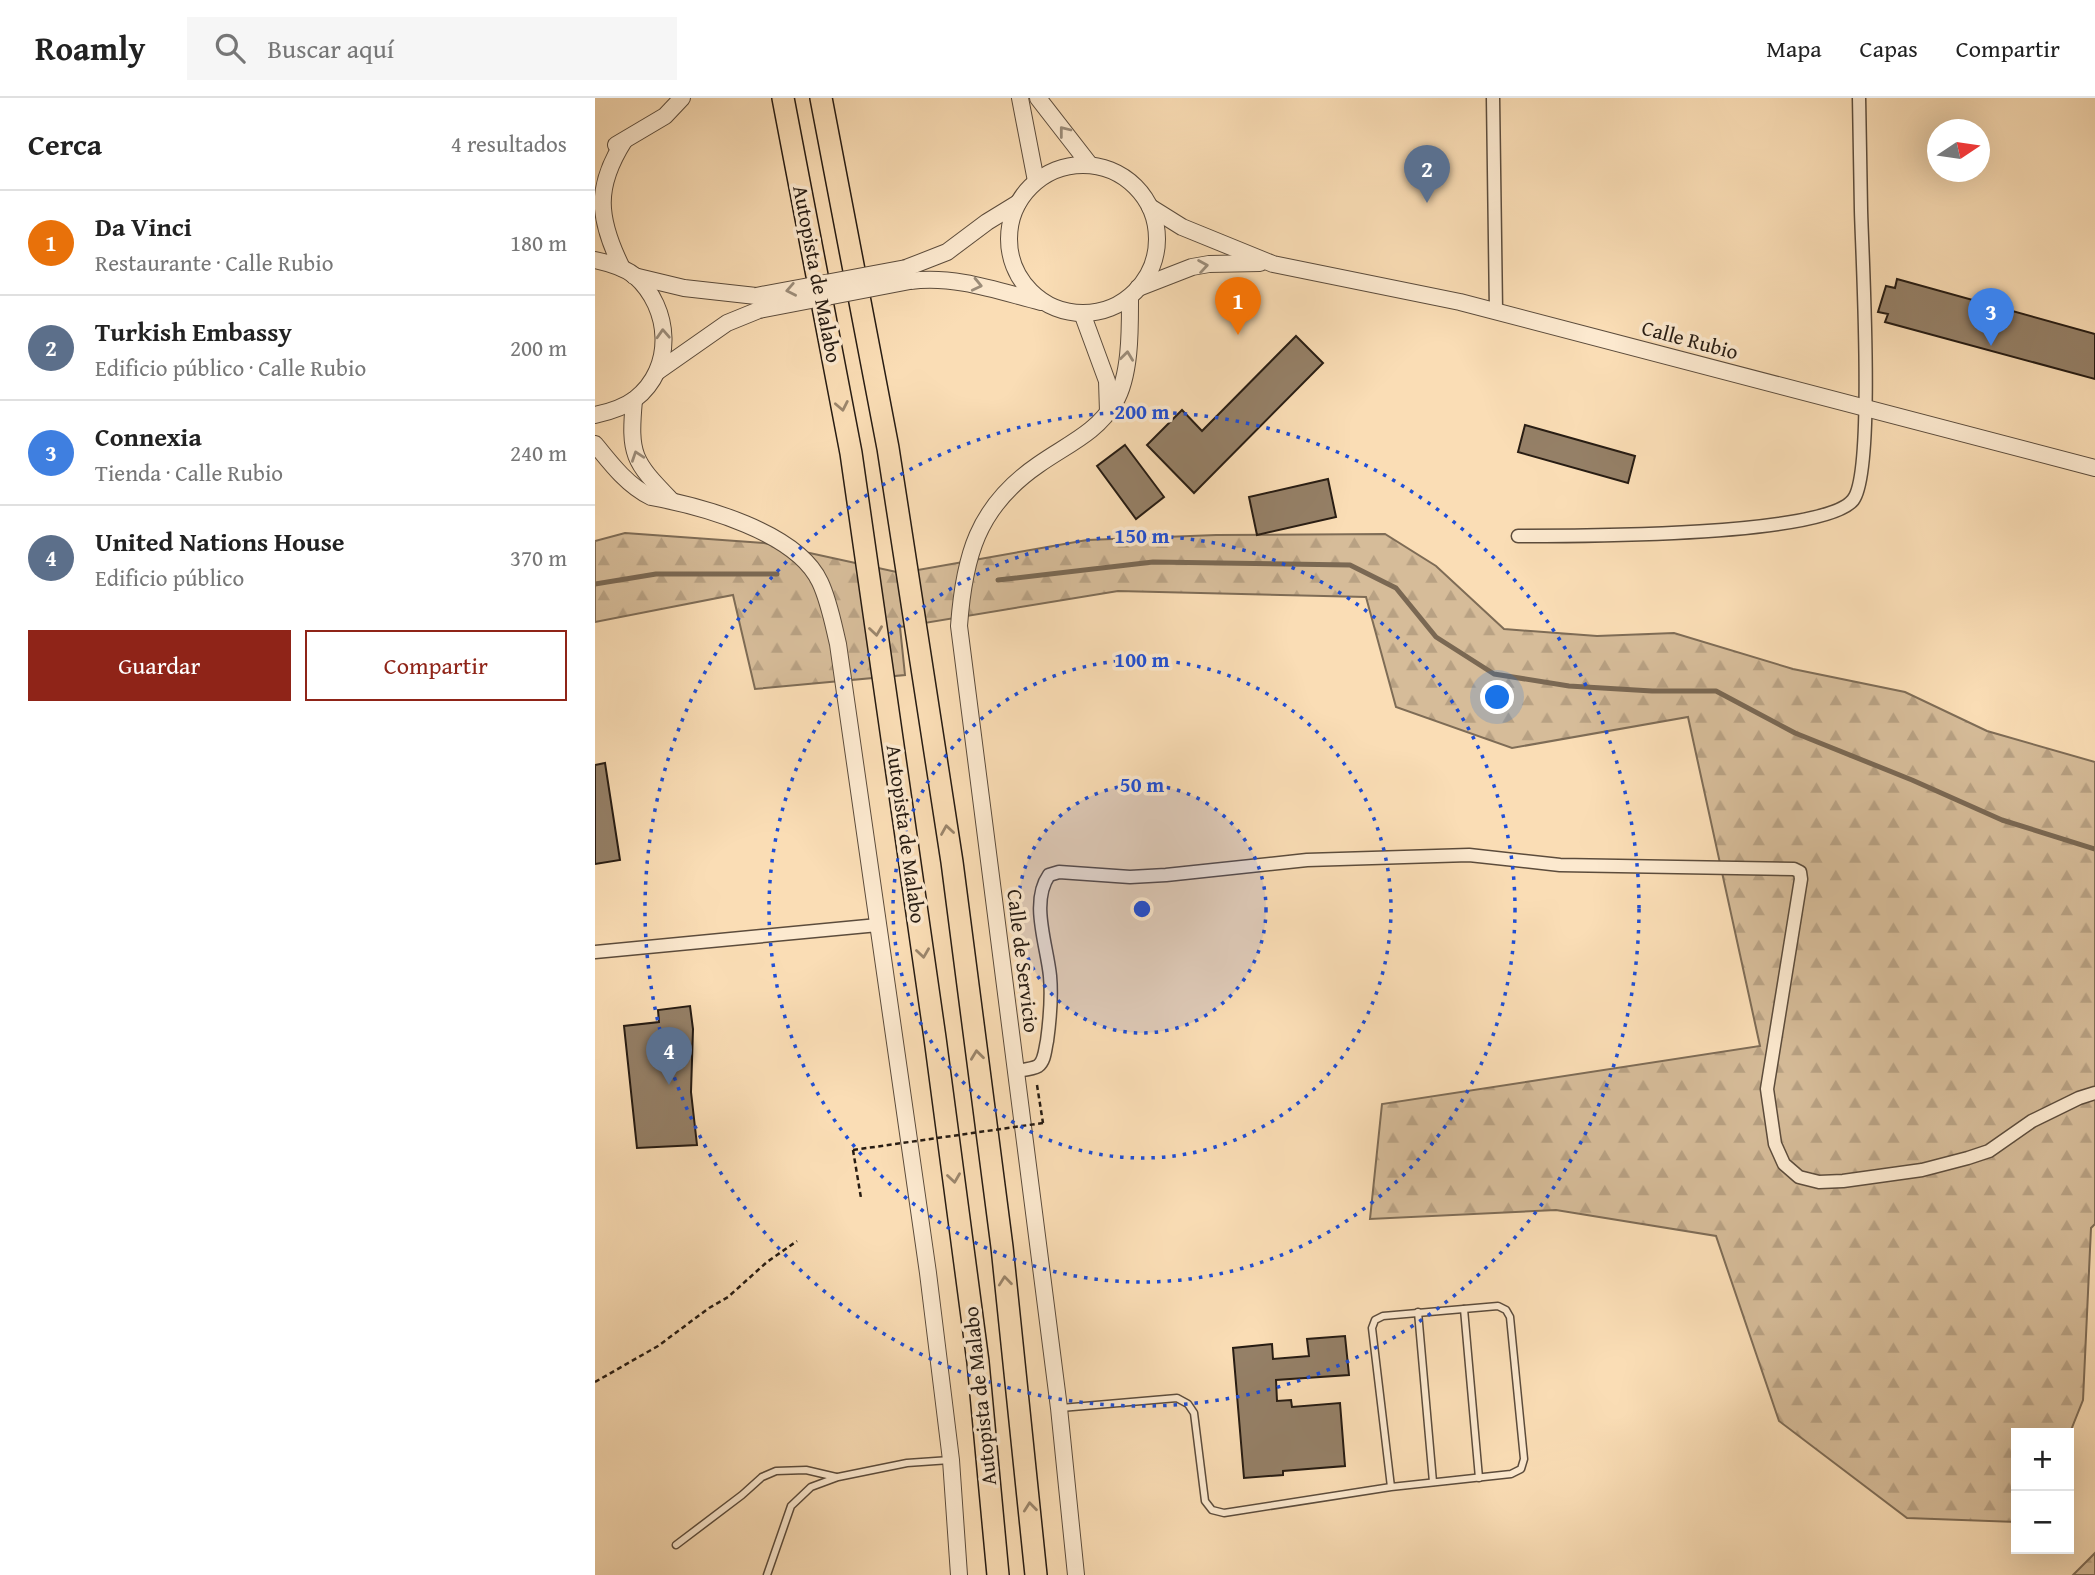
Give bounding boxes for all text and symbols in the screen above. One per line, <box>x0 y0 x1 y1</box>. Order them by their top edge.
search box <box>187 17 677 80</box>
text: Roamly <box>35 24 145 72</box>
icon: search <box>211 29 249 67</box>
text: Buscar aquí <box>267 29 394 68</box>
text: Mapa <box>1766 31 1822 66</box>
text: Capas <box>1860 31 1918 66</box>
text: Compartir <box>1956 31 2060 66</box>
north arrow <box>1927 119 1990 182</box>
text: Cerca <box>28 122 102 166</box>
text: 4 resultados <box>451 127 567 160</box>
one-way arrow <box>1060 127 1073 139</box>
pin: 2 <box>1404 145 1450 203</box>
street label: Autopista de Malabo <box>785 183 850 365</box>
text: Da Vinci <box>95 207 192 246</box>
text: 1 <box>45 226 57 259</box>
text: 180 m <box>510 226 567 259</box>
text: Restaurante · Calle Rubio <box>95 246 333 279</box>
one-way arrow <box>1197 258 1209 273</box>
one-way arrow <box>971 277 983 292</box>
pin: 1 <box>1215 277 1261 335</box>
one-way arrow <box>785 282 797 297</box>
pin: 3 <box>1968 288 2014 346</box>
text: Turkish Embassy <box>95 312 292 351</box>
street label: Calle Rubio <box>1639 312 1742 367</box>
one-way arrow <box>656 328 671 339</box>
text: 2 <box>45 331 57 364</box>
text: 200 m <box>510 331 567 364</box>
one-way arrow <box>1119 350 1134 362</box>
text: Edificio público · Calle Rubio <box>95 351 366 384</box>
text: 200 m <box>1114 396 1170 427</box>
one-way arrow <box>834 400 849 412</box>
text: Connexia <box>95 417 202 456</box>
text: 3 <box>45 436 57 469</box>
text: 240 m <box>510 436 567 469</box>
one-way arrow <box>631 450 645 462</box>
text: Tienda · Calle Rubio <box>95 456 283 489</box>
text: 150 m <box>1114 520 1170 551</box>
text: United Nations House <box>95 522 345 561</box>
text: 4 <box>45 541 57 574</box>
text: 370 m <box>510 541 567 574</box>
text: Edificio público <box>95 561 244 594</box>
one-way arrow <box>869 625 884 636</box>
button: Guardar <box>28 630 291 701</box>
button: Compartir <box>305 630 567 701</box>
text: 100 m <box>1114 644 1170 675</box>
your location <box>1480 680 1514 714</box>
street label: Autopista de Malabo <box>879 743 934 925</box>
text: 50 m <box>1120 769 1164 800</box>
one-way arrow <box>940 824 955 835</box>
street label: Calle de Servicio <box>999 887 1048 1034</box>
centre of rings <box>1130 897 1154 921</box>
one-way arrow <box>915 947 930 959</box>
pin: 4 <box>646 1027 692 1085</box>
one-way arrow <box>970 1049 985 1061</box>
one-way arrow <box>946 1172 961 1184</box>
one-way arrow <box>998 1275 1013 1287</box>
street label: Autopista de Malabo <box>955 1305 1004 1487</box>
map controls <box>2011 1428 2074 1554</box>
button: + <box>2011 1428 2074 1491</box>
button: − <box>2011 1491 2074 1554</box>
one-way arrow <box>1022 1501 1037 1513</box>

